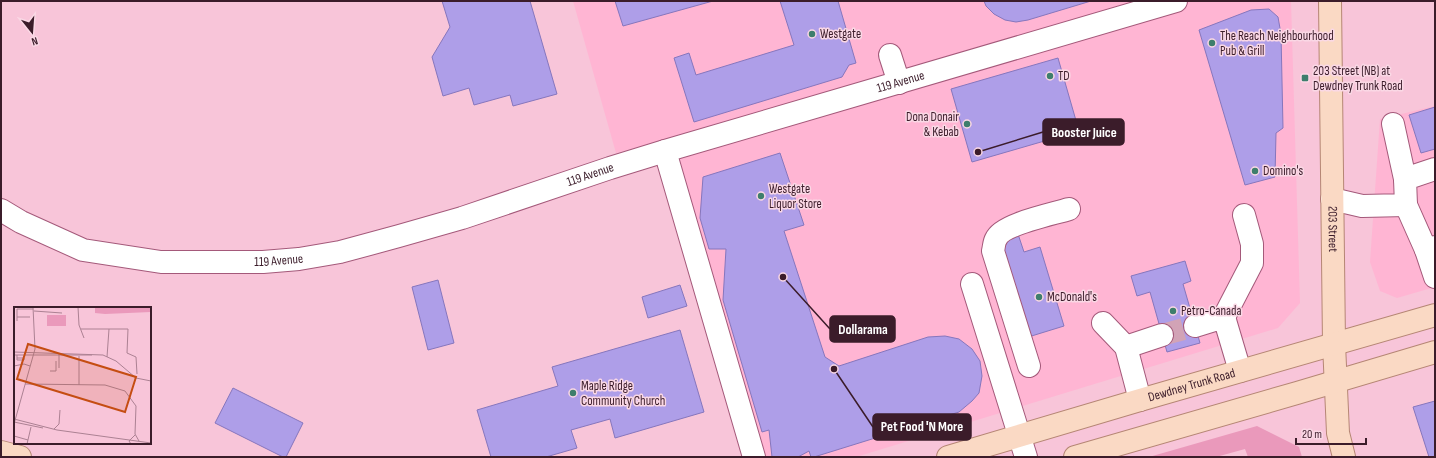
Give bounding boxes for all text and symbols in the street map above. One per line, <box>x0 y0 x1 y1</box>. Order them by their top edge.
north arrow <box>12 12 52 52</box>
place label: Westgate <box>820 26 861 42</box>
place label: The Reach Neighbourhood Pub & Grill <box>1220 28 1334 59</box>
marker: Westgate <box>807 29 817 39</box>
text: N <box>30 34 39 48</box>
marker: The Reach Neighbourhood Pub & Grill <box>1207 38 1217 48</box>
place label: 203 Street (NB) at Dewdney Trunk Road <box>1313 63 1403 94</box>
street label: 119 Avenue <box>875 67 926 96</box>
place label: TD <box>1058 68 1070 84</box>
marker: TD <box>1045 71 1055 81</box>
marker: 203 Street (NB) at Dewdney Trunk Road <box>1300 73 1310 83</box>
place label: Dona Donair & Kebab <box>906 109 959 140</box>
marker: Dona Donair & Kebab <box>962 119 972 129</box>
callout: Booster Juice <box>1043 119 1124 145</box>
text: Booster Juice <box>1051 124 1117 141</box>
street label: 119 Avenue <box>565 159 616 190</box>
place label: Domino's <box>1263 163 1304 179</box>
marker: Domino's <box>1250 166 1260 176</box>
place label: Westgate Liquor Store <box>769 181 822 212</box>
marker: Westgate Liquor Store <box>756 191 766 201</box>
street label: 203 Street <box>1324 206 1341 252</box>
street label: 119 Avenue <box>254 250 304 270</box>
place label: McDonald's <box>1047 289 1097 305</box>
marker: McDonald's <box>1034 292 1044 302</box>
place label: Petro-Canada <box>1181 303 1241 319</box>
marker: Petro-Canada <box>1168 306 1178 316</box>
inset map <box>14 307 151 444</box>
callout: Dollarama <box>830 316 895 342</box>
text: Dollarama <box>838 321 888 338</box>
street label: Dewdney Trunk Road <box>1146 365 1237 405</box>
place label: Maple Ridge Community Church <box>581 378 665 409</box>
marker: Maple Ridge Community Church <box>568 388 578 398</box>
callout: Pet Food 'N More <box>873 414 971 440</box>
text: Pet Food 'N More <box>881 418 963 435</box>
scale bar <box>1296 420 1366 446</box>
text: 20 m <box>1302 427 1322 442</box>

